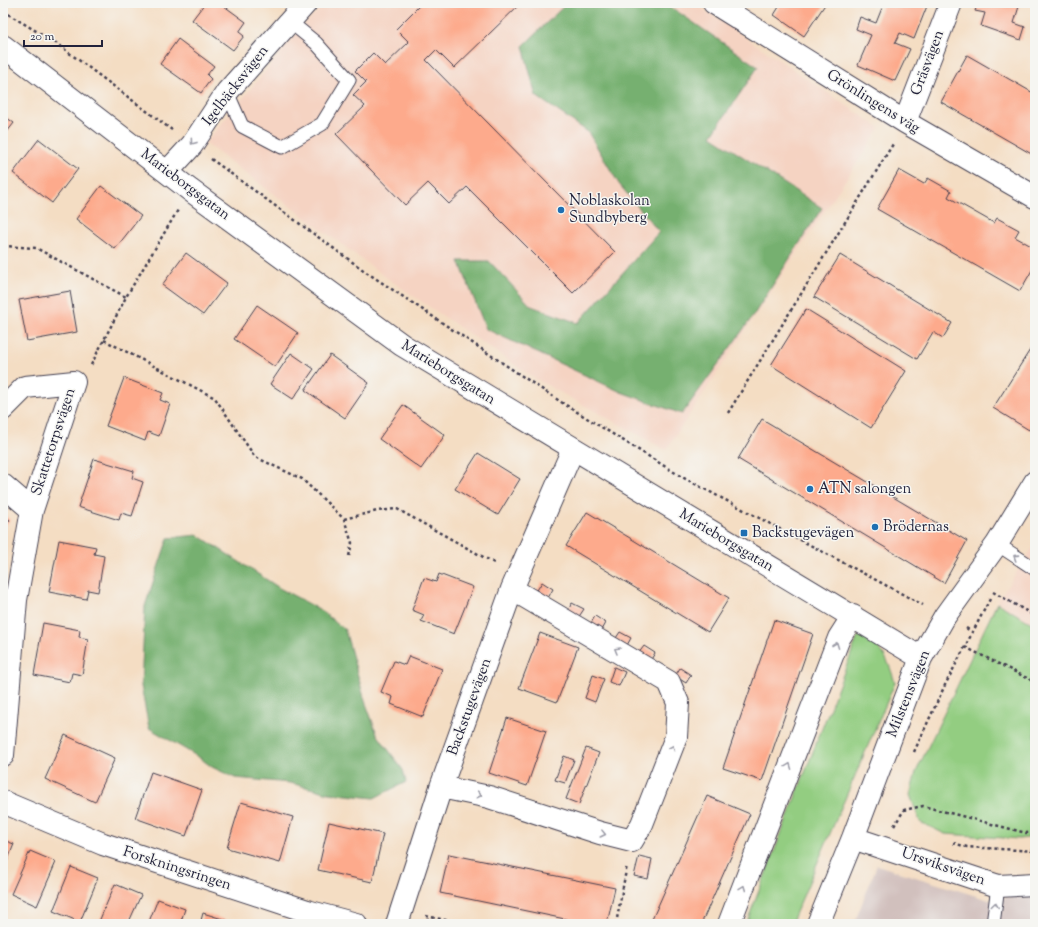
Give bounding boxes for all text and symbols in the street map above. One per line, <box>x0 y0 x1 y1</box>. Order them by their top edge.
scale bar <box>24 22 102 48</box>
street label: Gräsvägen <box>906 27 950 99</box>
text: 20 m <box>30 28 55 46</box>
street label: Igelbäcksvägen <box>198 41 274 131</box>
street label: Grönlingens väg <box>822 65 924 139</box>
one-way arrow <box>191 137 198 144</box>
street label: Marieborgsgatan <box>136 144 234 226</box>
place label: Noblaskolan Sundbyberg <box>569 191 650 229</box>
marker: Noblaskolan Sundbyberg <box>556 205 566 215</box>
street label: Marieborgsgatan <box>397 336 499 410</box>
street label: Skattetorpsvägen <box>27 385 81 498</box>
place label: ATN salongen <box>818 479 912 500</box>
marker: ATN salongen <box>805 484 815 494</box>
street label: Marieborgsgatan <box>675 504 778 578</box>
place label: Brödernas <box>883 517 949 538</box>
marker: Brödernas <box>870 522 880 532</box>
place label: Backstugevägen <box>752 523 854 544</box>
marker: Backstugevägen <box>739 528 749 538</box>
one-way arrow <box>1013 554 1020 561</box>
one-way arrow <box>832 642 840 649</box>
street label: Milstensvägen <box>882 647 936 741</box>
one-way arrow <box>614 648 621 655</box>
street label: Backstugevägen <box>443 655 497 759</box>
one-way arrow <box>668 745 676 752</box>
one-way arrow <box>785 763 793 770</box>
one-way arrow <box>476 790 483 799</box>
one-way arrow <box>600 829 607 838</box>
street label: Forskningsringen <box>120 842 234 896</box>
street label: Ursviksvägen <box>898 843 988 891</box>
one-way arrow <box>738 884 746 891</box>
one-way arrow <box>990 902 999 908</box>

